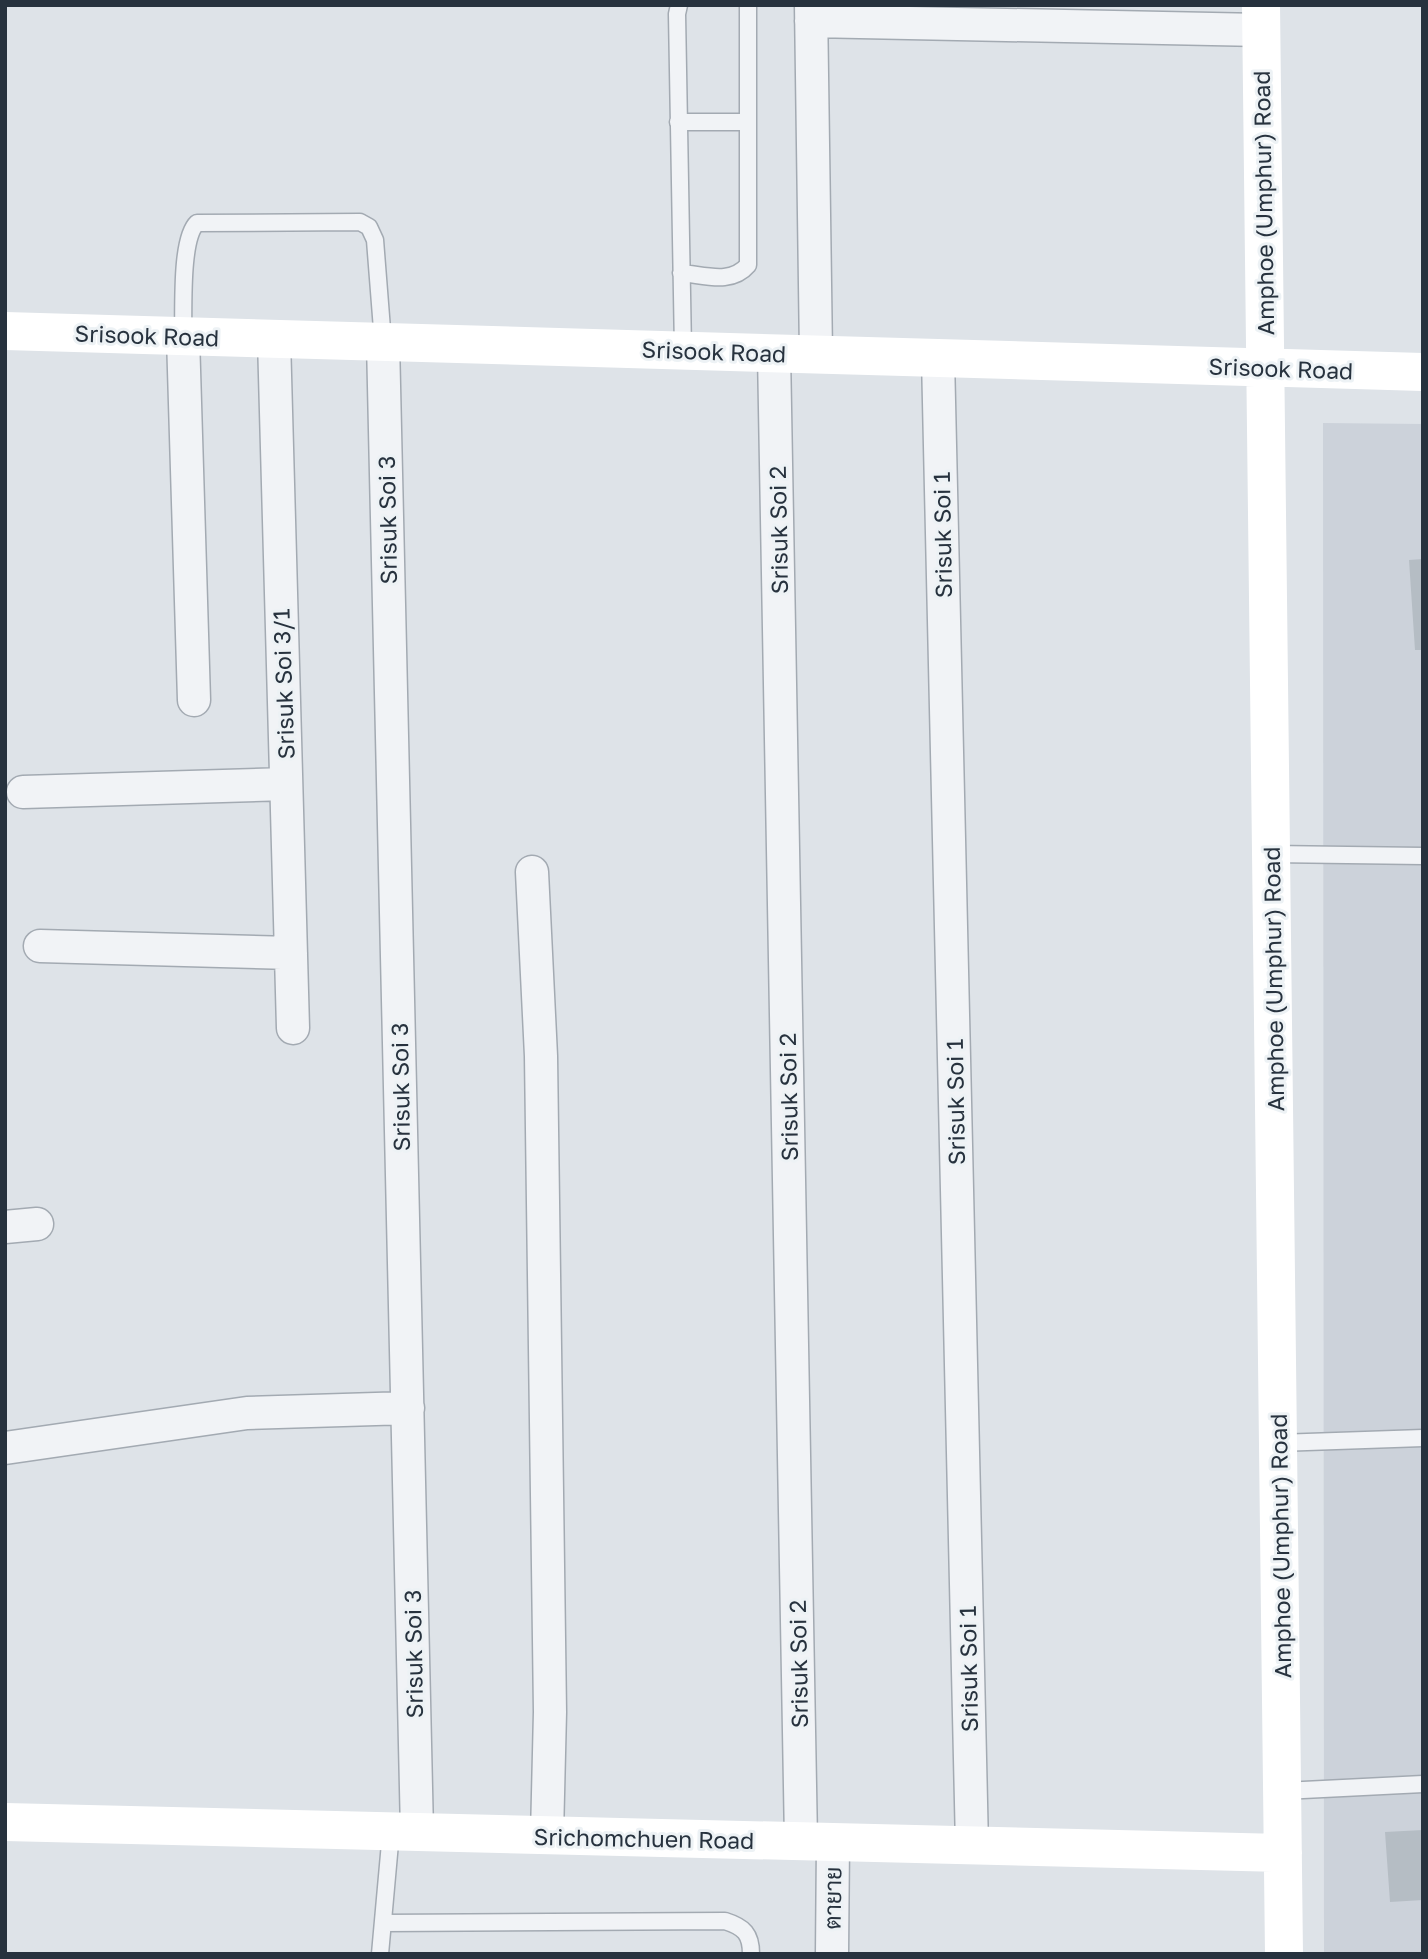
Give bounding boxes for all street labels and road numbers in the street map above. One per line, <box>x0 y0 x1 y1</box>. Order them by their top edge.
street label: Amphoe (Umphur) Road <box>1247 70 1279 336</box>
street label: Srisook Road <box>74 318 220 352</box>
street label: Srisook Road <box>641 334 787 368</box>
street label: Srisook Road <box>1208 351 1354 385</box>
street label: Srisuk Soi 3 <box>372 455 402 585</box>
street label: Srisuk Soi 2 <box>763 466 793 594</box>
street label: Srisuk Soi 1 <box>927 472 957 598</box>
street label: Srisuk Soi 3/1 <box>266 608 300 760</box>
street label: Amphoe (Umphur) Road <box>1257 846 1289 1112</box>
street label: Srisuk Soi 3 <box>385 1022 415 1152</box>
street label: Srisuk Soi 2 <box>773 1033 803 1161</box>
street label: Srisuk Soi 1 <box>940 1039 970 1165</box>
street label: Amphoe (Umphur) Road <box>1264 1413 1296 1679</box>
street label: Srisuk Soi 3 <box>398 1589 428 1719</box>
street label: Srisuk Soi 2 <box>783 1600 813 1728</box>
street label: Srisuk Soi 1 <box>953 1606 983 1732</box>
street label: Srichomchuen Road <box>533 1822 755 1854</box>
street label: ตายาย <box>817 1866 847 1930</box>

